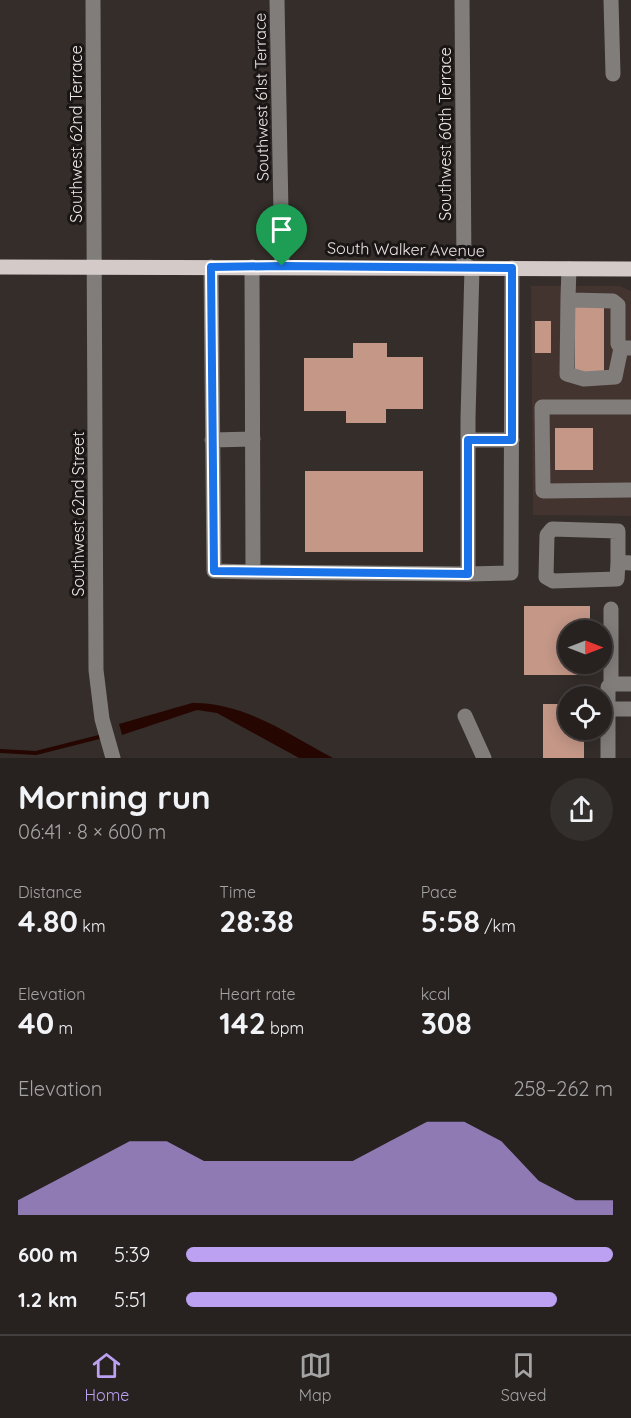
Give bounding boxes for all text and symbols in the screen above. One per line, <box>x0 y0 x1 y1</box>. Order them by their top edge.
street label: Southwest 61st Terrace <box>250 13 272 181</box>
street label: Southwest 62nd Terrace <box>66 45 86 223</box>
street label: Southwest 60th Terrace <box>435 47 455 221</box>
pin <box>256 204 307 266</box>
icon: arrive <box>265 213 298 246</box>
street label: South Walker Avenue <box>327 238 485 260</box>
street label: Southwest 62nd Street <box>68 431 88 597</box>
north arrow <box>558 620 612 674</box>
map controls <box>558 620 612 740</box>
button: locate <box>558 686 612 740</box>
text: Morning run <box>18 776 211 817</box>
button: share <box>550 778 613 841</box>
text: 06:41 · 8 × 600 m <box>18 819 166 844</box>
text: Distance <box>18 882 82 902</box>
text: Time <box>219 882 256 902</box>
text: Pace <box>421 882 457 902</box>
text: 4.80 <box>18 902 78 940</box>
text: 28:38 <box>219 902 294 940</box>
text: 5:58 <box>421 902 480 940</box>
text: km <box>78 916 106 936</box>
text: /km <box>480 916 516 936</box>
text: Elevation <box>18 984 85 1004</box>
text: Heart rate <box>219 984 296 1004</box>
text: kcal <box>421 984 451 1004</box>
text: 40 <box>18 1004 54 1042</box>
text: 142 <box>219 1004 266 1042</box>
text: 308 <box>421 1004 472 1042</box>
text: m <box>54 1018 73 1038</box>
text: bpm <box>266 1018 304 1038</box>
text: Elevation <box>18 1076 102 1101</box>
text: 258–262 m <box>513 1076 613 1101</box>
text: 600 m <box>18 1242 78 1267</box>
text: 5:39 <box>114 1242 150 1267</box>
text: 1.2 km <box>18 1287 78 1312</box>
text: 5:51 <box>114 1287 147 1312</box>
tab: Home <box>85 1349 129 1405</box>
tab: Map <box>299 1349 332 1405</box>
tab: Saved <box>501 1349 546 1405</box>

